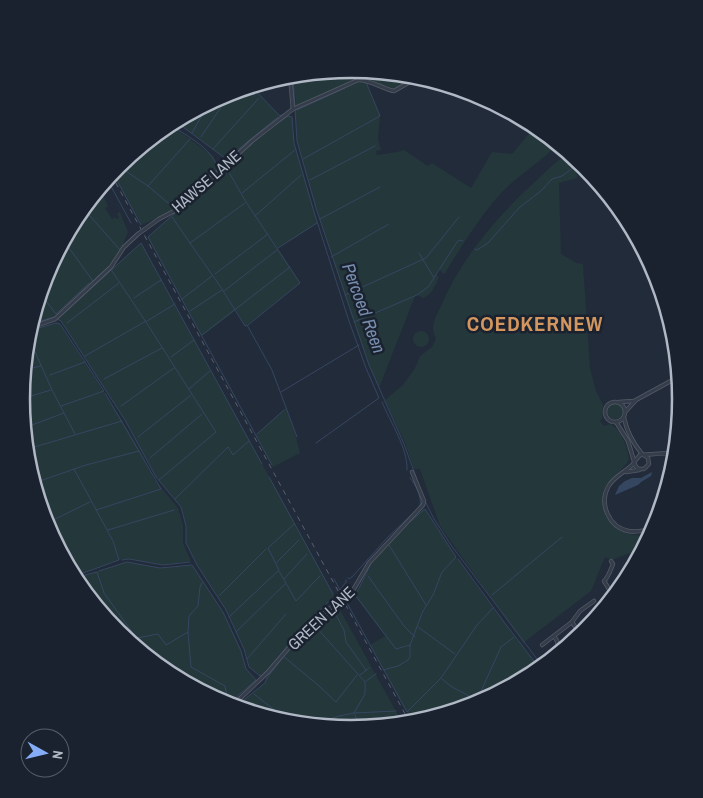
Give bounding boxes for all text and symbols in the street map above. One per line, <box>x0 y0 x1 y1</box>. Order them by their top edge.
street label: HAWSE LANE <box>166 145 246 217</box>
water label: Percoed Reen <box>336 259 392 357</box>
district label: COEDKERNEW <box>467 309 603 338</box>
street label: GREEN LANE <box>283 581 359 655</box>
north arrow <box>20 728 70 778</box>
text: N <box>48 749 67 760</box>

